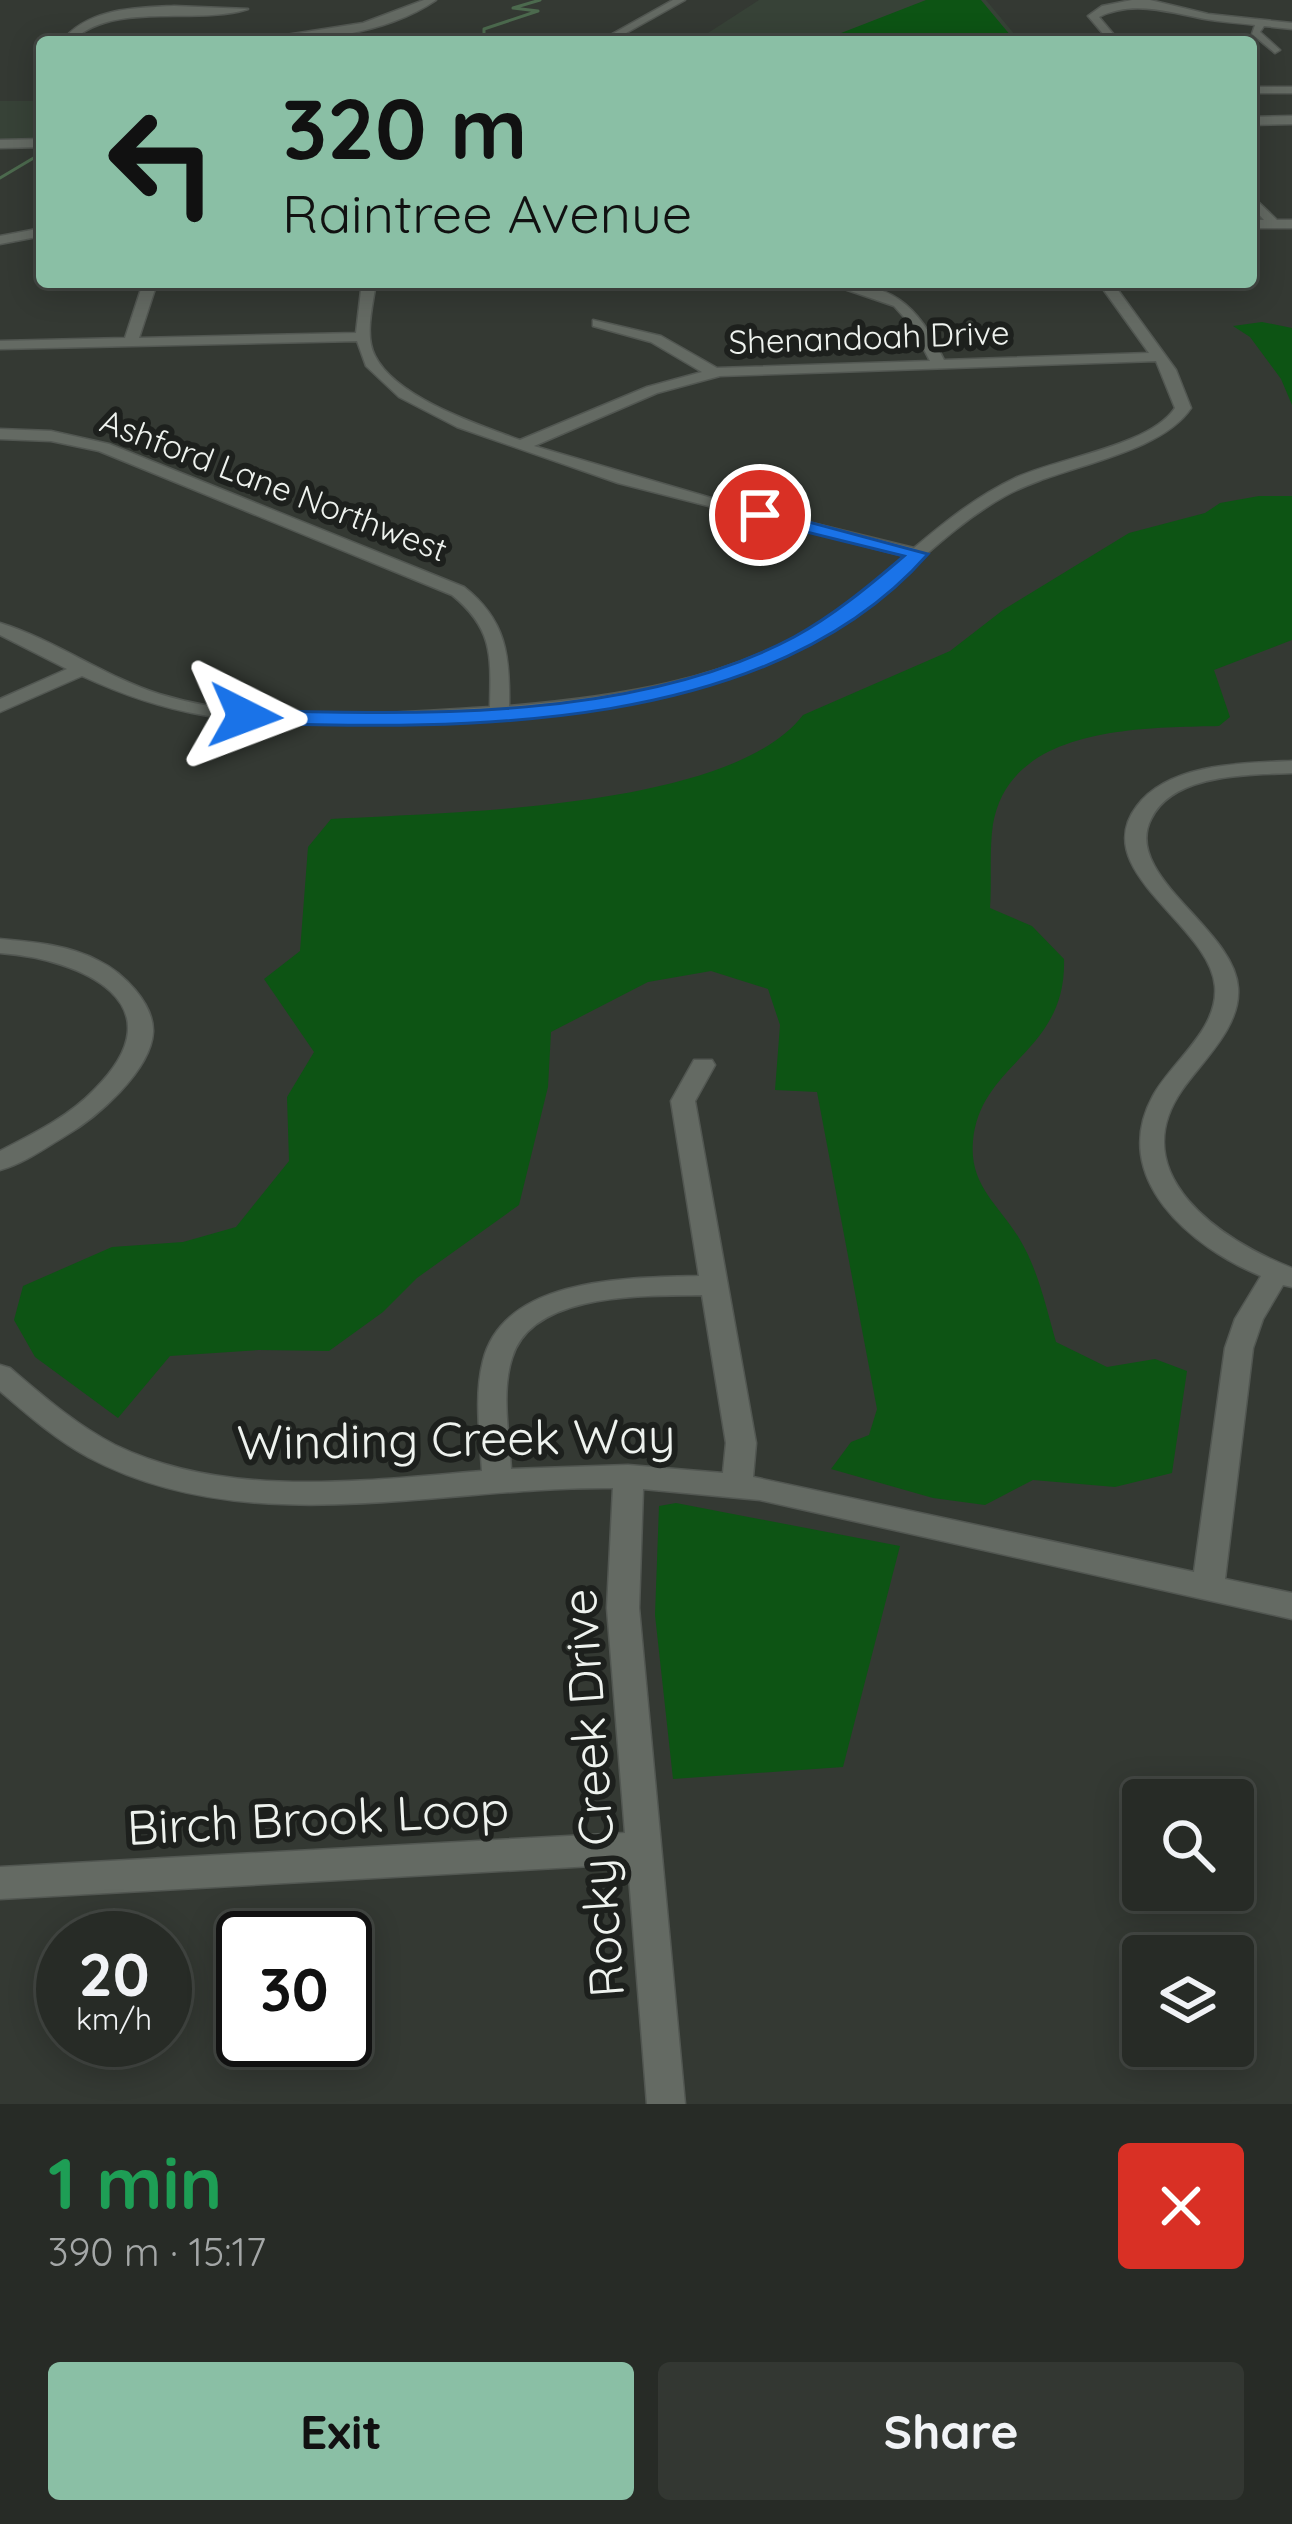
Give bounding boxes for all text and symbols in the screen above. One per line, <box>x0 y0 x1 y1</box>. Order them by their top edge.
text: 320 m <box>282 75 527 180</box>
icon: left <box>84 84 240 240</box>
text: Raintree Avenue <box>282 179 692 247</box>
street label: Shenandoah Drive <box>728 311 1010 362</box>
street label: Ashford Lane Northwest <box>95 399 453 570</box>
pin <box>709 464 811 566</box>
icon: arrive <box>727 482 793 548</box>
position arrow <box>182 653 308 779</box>
street label: Winding Creek Way <box>236 1404 676 1472</box>
street label: Rocky Creek Drive <box>548 1587 636 1999</box>
street label: Birch Brook Loop <box>126 1777 510 1857</box>
map controls <box>1122 1779 1254 2067</box>
button: search <box>1122 1779 1254 1911</box>
speed limit sign: 30 <box>216 1911 372 2067</box>
button: layers <box>1122 1935 1254 2067</box>
text: 20 <box>79 1936 149 2011</box>
text: km/h <box>76 2000 152 2038</box>
text: 1 min <box>48 2137 222 2227</box>
button: close <box>1118 2143 1244 2269</box>
text: 390 m · 15:17 <box>48 2227 266 2276</box>
button: Exit <box>48 2362 634 2500</box>
button: Share <box>658 2362 1244 2500</box>

